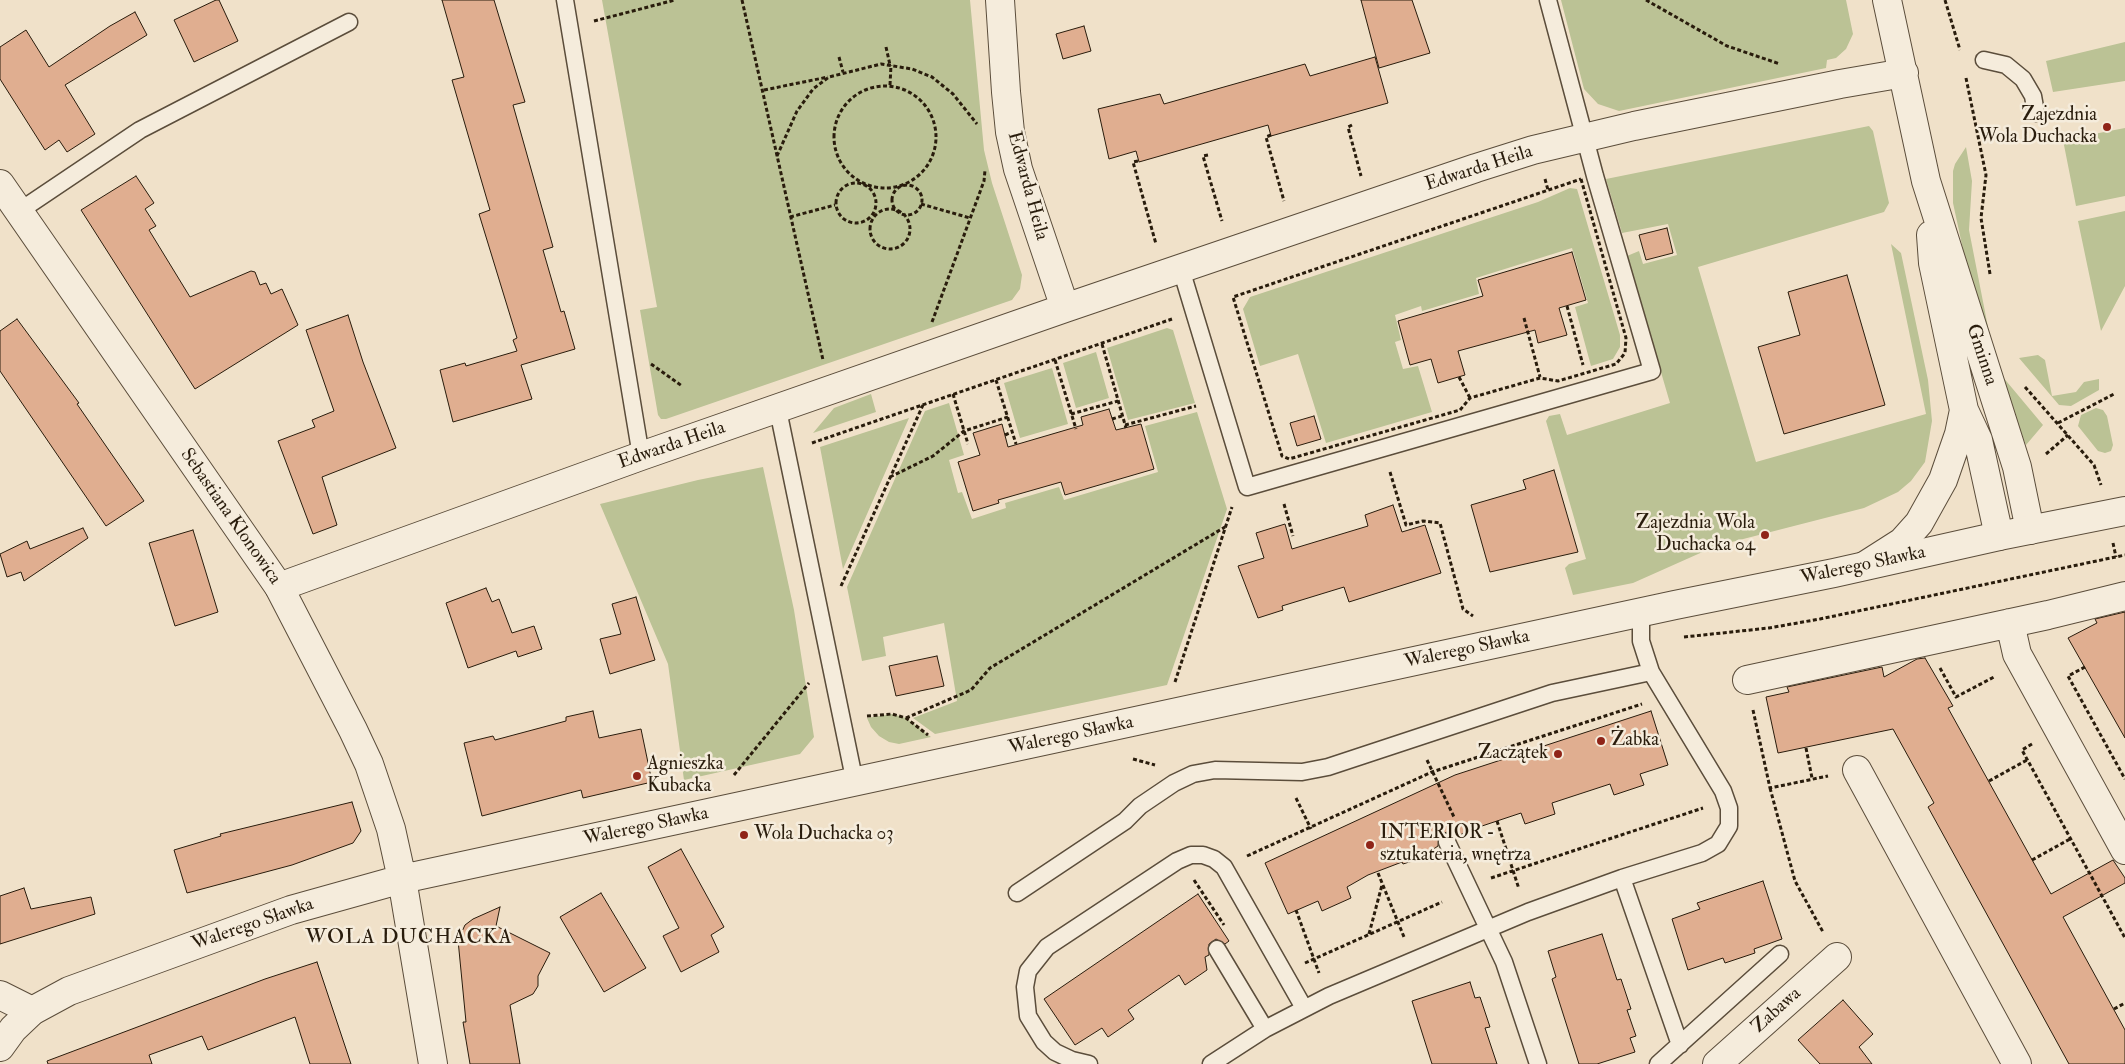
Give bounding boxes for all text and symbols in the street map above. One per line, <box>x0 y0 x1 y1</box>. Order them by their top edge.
place label: Zajezdnia Wola Duchacka <box>1978 105 2097 149</box>
marker: Zajezdnia Wola Duchacka <box>2101 121 2113 133</box>
street label: Edwarda Heila <box>1002 129 1052 243</box>
street label: Edwarda Heila <box>1422 141 1536 197</box>
street label: Gminna <box>1960 321 2002 389</box>
street label: Edwarda Heila <box>616 417 728 475</box>
street label: Sebastiana Klonowica <box>175 445 285 589</box>
place label: Zajezdnia Wola Duchacka 04 <box>1636 513 1755 557</box>
marker: Zajezdnia Wola Duchacka 04 <box>1759 529 1771 541</box>
street label: Walerego Sławka <box>1798 542 1928 590</box>
street label: Walerego Sławka <box>1402 626 1532 674</box>
street label: Walerego Sławka <box>1006 712 1136 760</box>
place label: Żabka <box>1611 730 1659 752</box>
marker: Żabka <box>1595 735 1607 747</box>
place label: Zaczątek <box>1478 743 1548 765</box>
marker: Zaczątek <box>1552 748 1564 760</box>
place label: Agnieszka Kubacka <box>647 754 724 798</box>
marker: Agnieszka Kubacka <box>631 770 643 782</box>
street label: Walerego Sławka <box>581 803 711 851</box>
place label: INTERIOR - sztukateria, wnętrza <box>1380 823 1531 867</box>
place label: Wola Duchacka 03 <box>754 824 894 846</box>
marker: Wola Duchacka 03 <box>738 829 750 841</box>
marker: INTERIOR - sztukateria, wnętrza <box>1364 839 1376 851</box>
street label: Walerego Sławka <box>189 894 317 956</box>
district label: WOLA DUCHACKA <box>304 925 514 951</box>
street label: Zabawa <box>1748 983 1806 1039</box>

